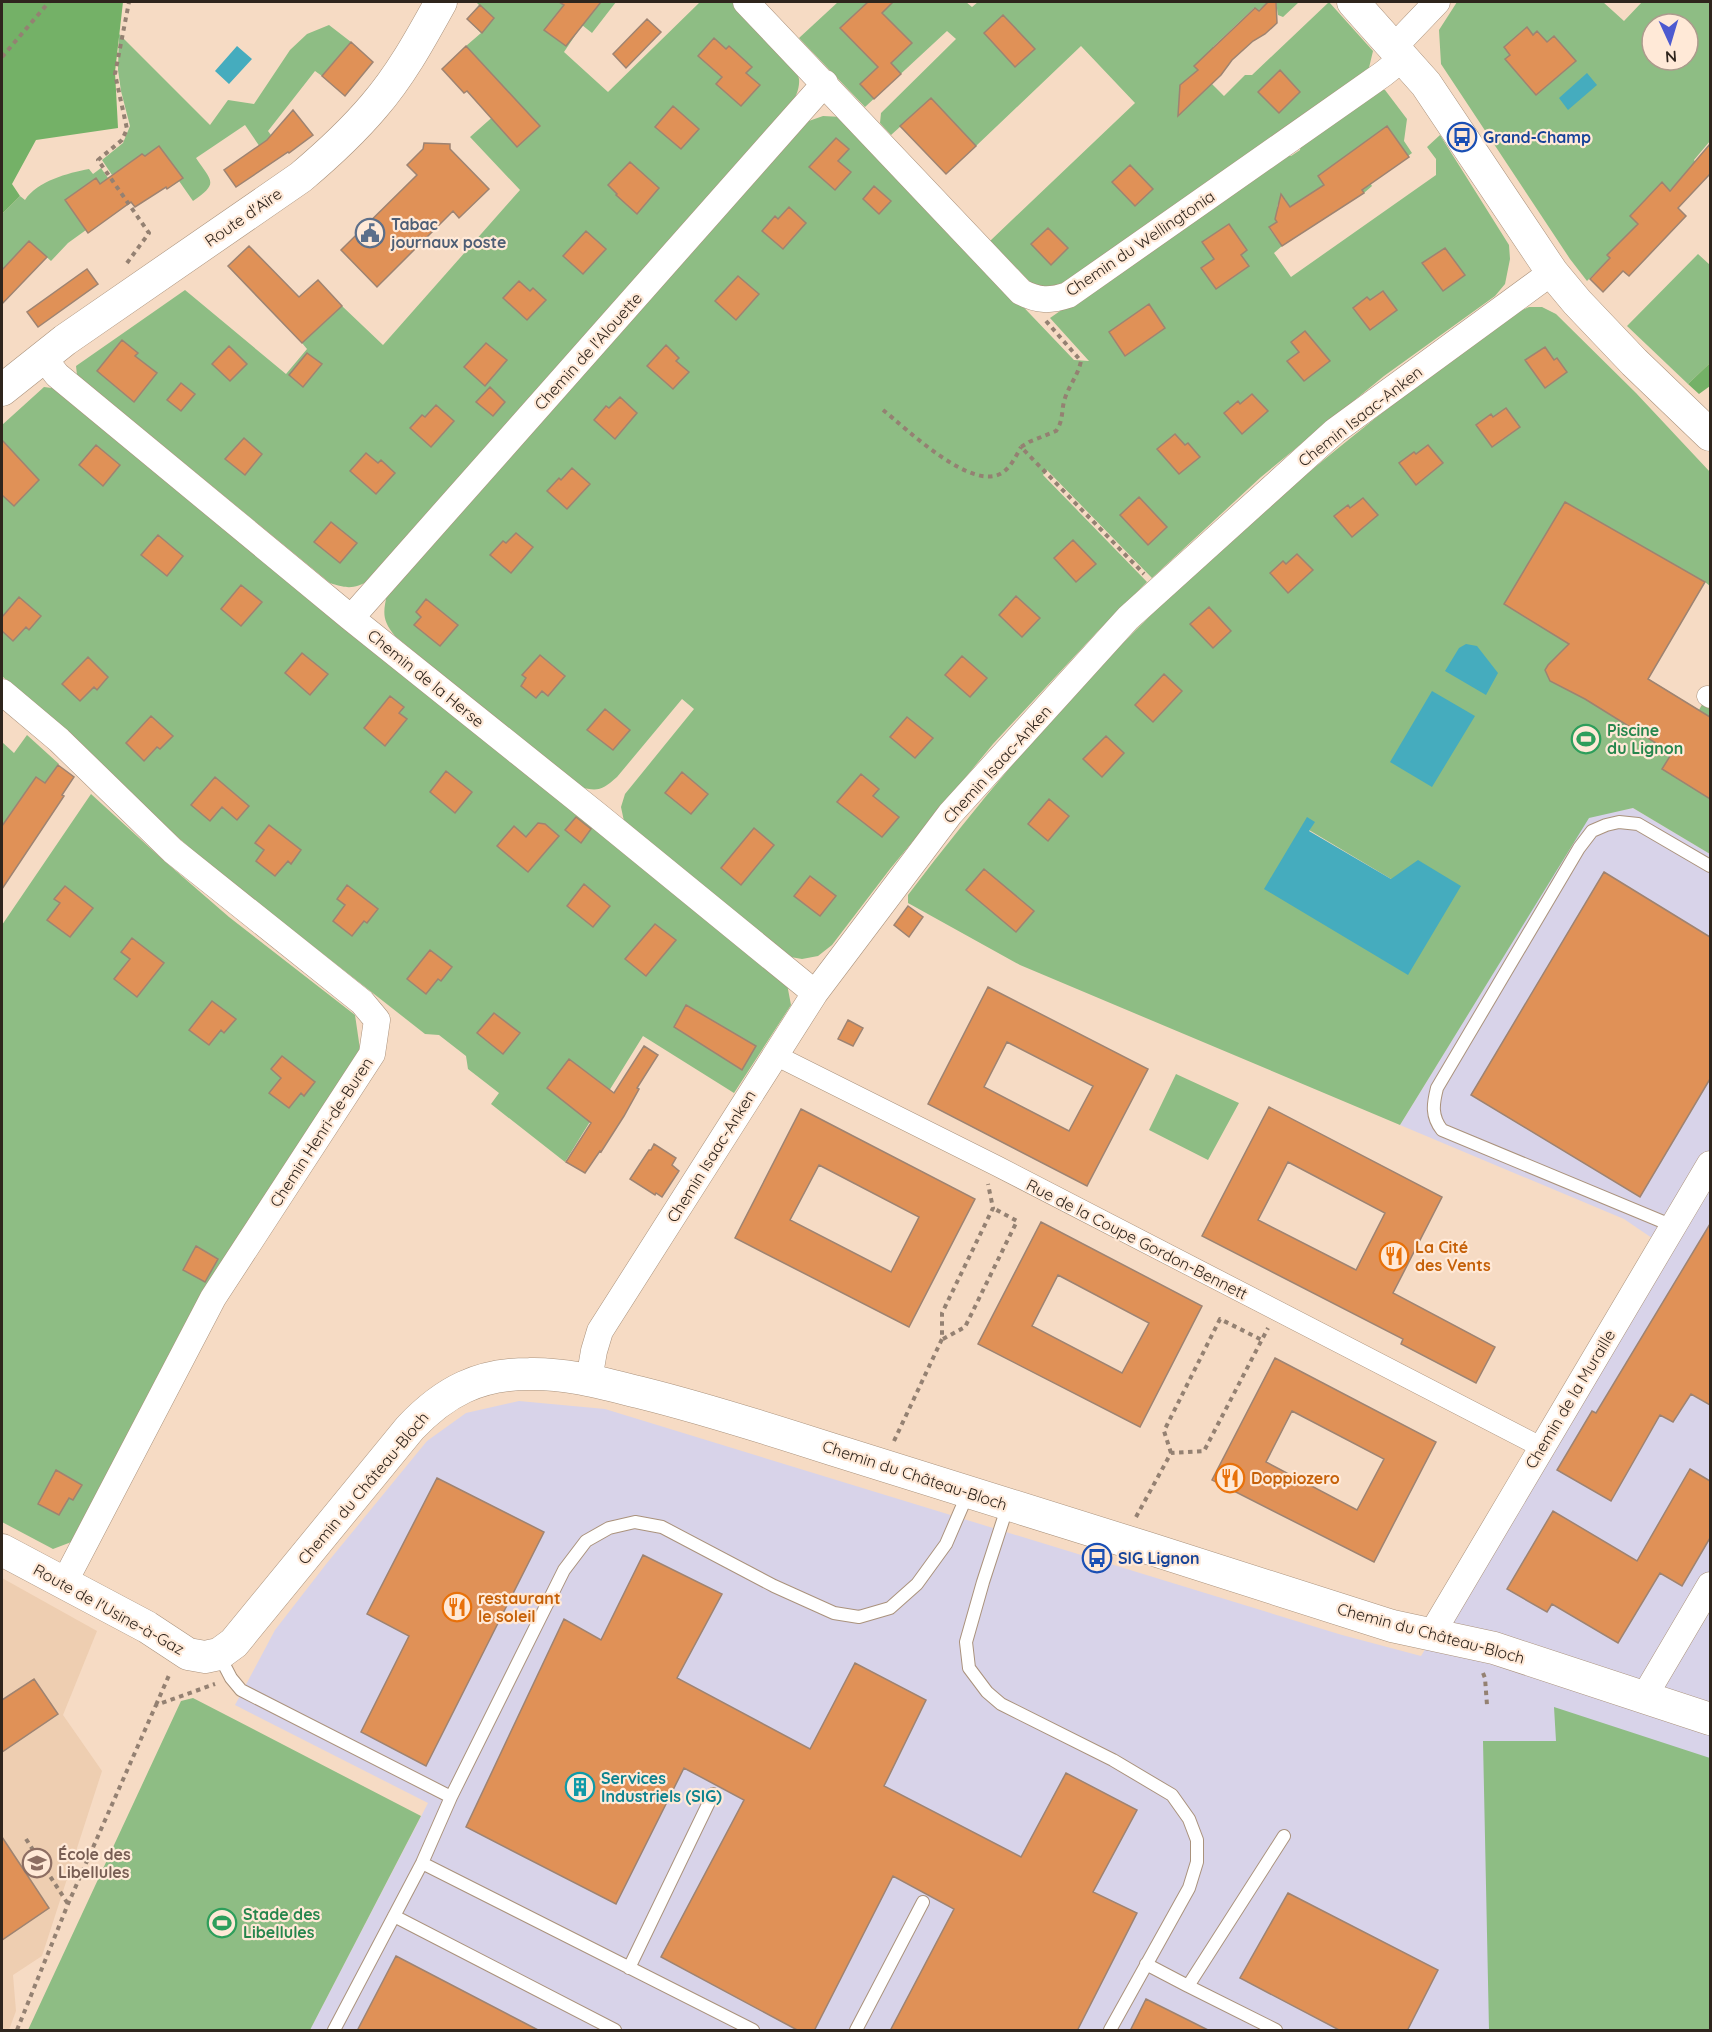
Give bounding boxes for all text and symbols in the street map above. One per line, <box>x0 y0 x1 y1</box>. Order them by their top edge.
north arrow <box>1640 12 1700 72</box>
text: N <box>1664 47 1678 67</box>
bus stop icon: Grand-Champ <box>1446 121 1478 153</box>
place label: Grand-Champ <box>1483 127 1591 147</box>
street label: Route d'Aïre <box>201 183 285 251</box>
street label: Chemin du Wellingtonia <box>1062 186 1218 300</box>
place label: Tabac journaux poste <box>390 214 506 252</box>
public building icon: Tabac journaux poste <box>354 217 386 249</box>
street label: Chemin de l'Alouette <box>530 288 646 414</box>
street label: Chemin Isaac-Anken <box>1294 361 1426 471</box>
street label: Chemin de la Herse <box>364 625 488 731</box>
street label: Chemin Isaac-Anken <box>939 701 1055 827</box>
place label: Piscine du Lignon <box>1607 720 1683 758</box>
sports icon: Piscine du Lignon <box>1570 723 1602 755</box>
street label: Chemin Henri-de-Buren <box>265 1053 377 1211</box>
street label: Chemin Isaac-Anken <box>662 1086 760 1226</box>
street label: Rue de la Coupe Gordon-Bennett <box>1023 1174 1251 1304</box>
place label: La Cité des Vents <box>1415 1237 1491 1275</box>
restaurant icon: La Cité des Vents <box>1378 1240 1410 1272</box>
street label: Chemin de la Muraille <box>1521 1326 1619 1472</box>
street label: Chemin du Château-Bloch <box>293 1408 433 1568</box>
street label: Chemin du Château-Bloch <box>820 1436 1010 1514</box>
restaurant icon: Doppiozero <box>1214 1462 1246 1494</box>
place label: Doppiozero <box>1251 1468 1340 1488</box>
bus stop icon: SIG Lignon <box>1081 1542 1113 1574</box>
place label: SIG Lignon <box>1118 1548 1200 1568</box>
street label: Route de l'Usine-à-Gaz <box>30 1559 188 1659</box>
place label: restaurant le soleil <box>478 1588 560 1626</box>
restaurant icon: restaurant le soleil <box>441 1591 473 1623</box>
street label: Chemin du Château-Bloch <box>1335 1598 1527 1668</box>
place label: Services Industriels (SIG) <box>601 1768 722 1806</box>
building icon: Services Industriels (SIG) <box>564 1771 596 1803</box>
place label: École des Libellules <box>58 1844 131 1882</box>
school or university icon: École des Libellules <box>21 1847 53 1879</box>
place label: Stade des Libellules <box>243 1904 321 1942</box>
sports icon: Stade des Libellules <box>206 1907 238 1939</box>

